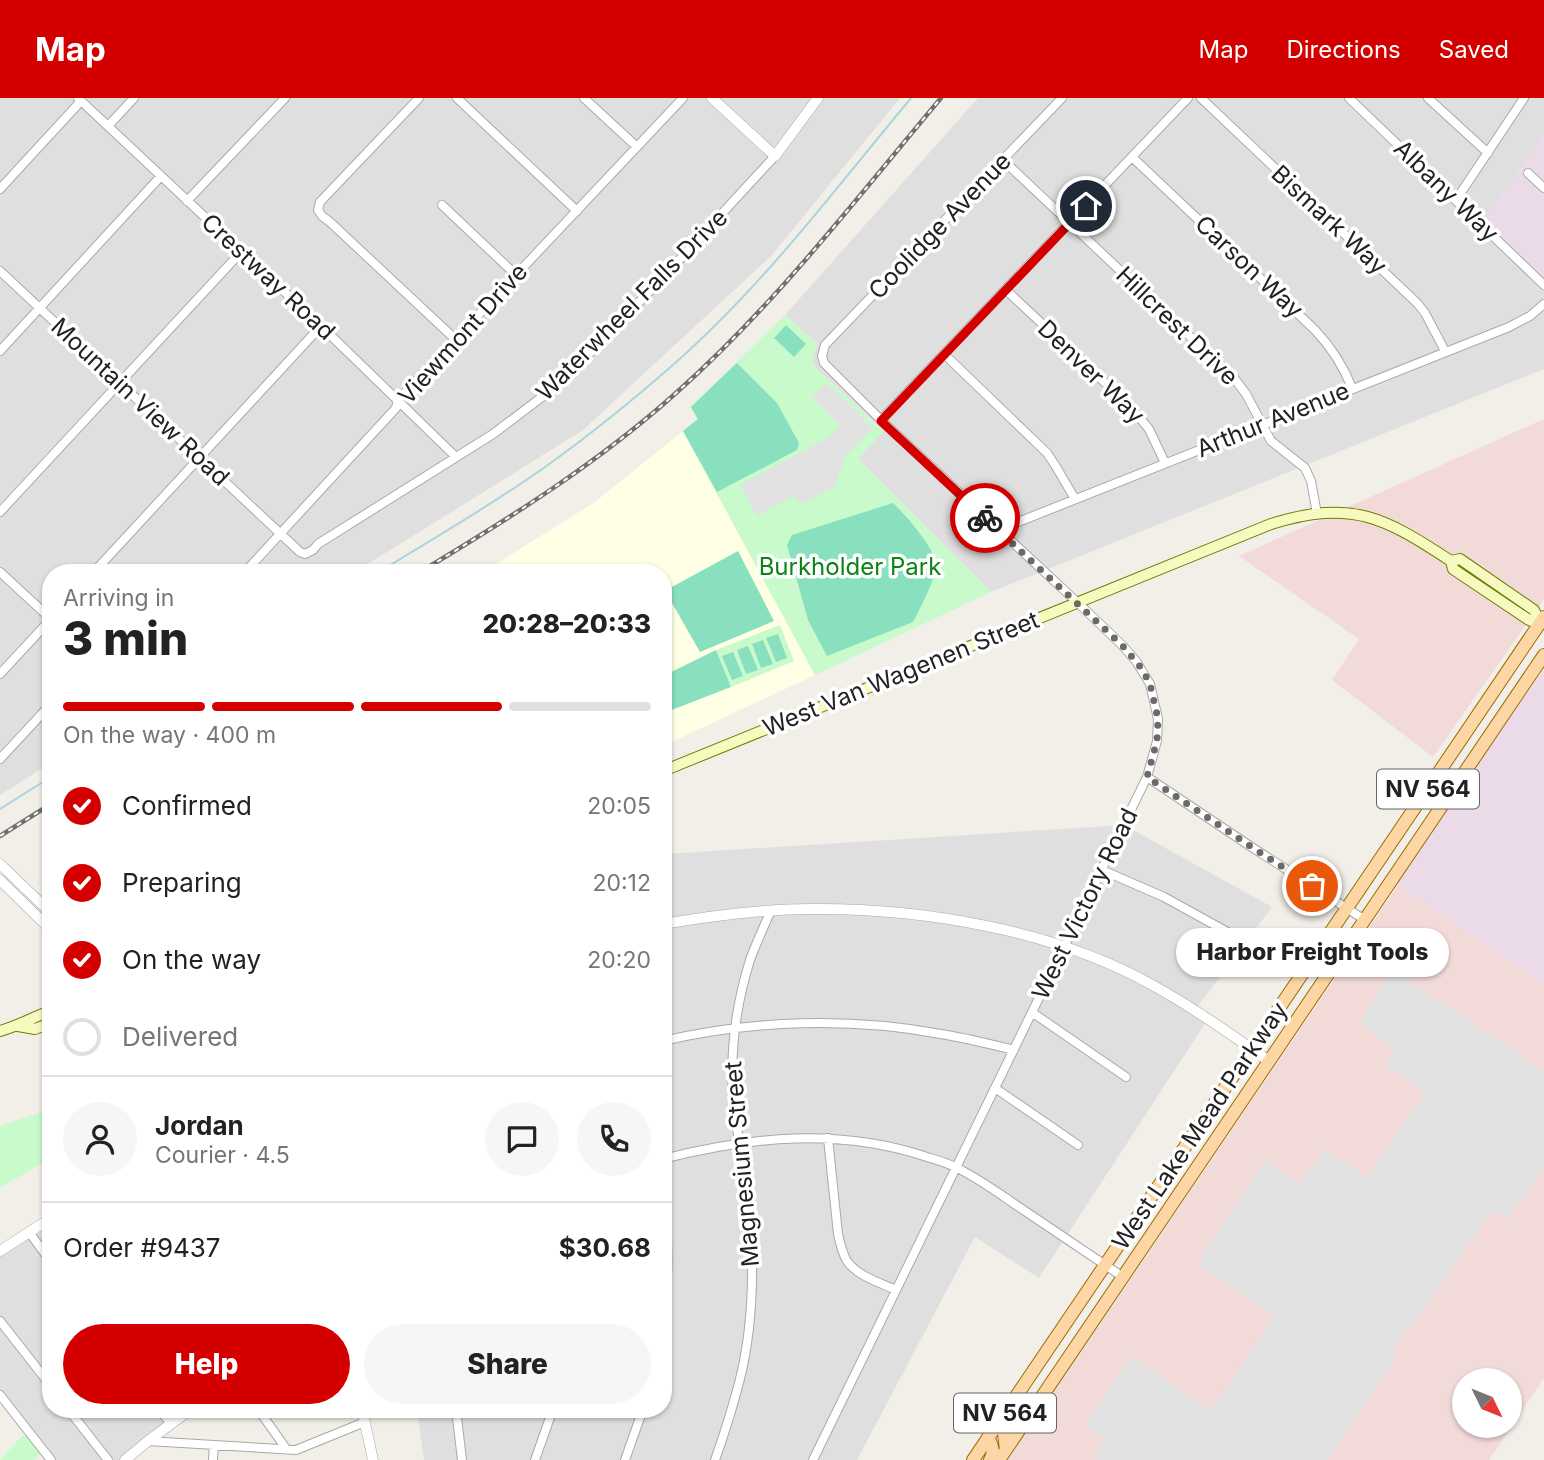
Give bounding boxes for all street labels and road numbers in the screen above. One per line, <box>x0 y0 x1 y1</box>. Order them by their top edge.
street label: Albany Way <box>1388 134 1505 248</box>
street label: Coolidge Avenue <box>862 146 1017 305</box>
street label: Bismark Way <box>1266 159 1393 280</box>
street label: Waterwheel Falls Drive <box>530 203 733 406</box>
street label: Crestway Road <box>196 207 341 346</box>
street label: Carson Way <box>1189 209 1309 324</box>
street label: Viewmont Drive <box>392 257 533 410</box>
street label: Hillcrest Drive <box>1110 260 1244 391</box>
street label: Mountain View Road <box>45 312 235 492</box>
street label: Denver Way <box>1032 314 1151 430</box>
street label: Arthur Avenue <box>1192 376 1353 463</box>
street label: West Van Wagenen Street <box>759 605 1043 742</box>
road number: NV 564 <box>1377 769 1479 808</box>
street label: West Victory Road <box>1026 803 1143 1004</box>
street label: West Lake Mead Parkway <box>1106 996 1293 1255</box>
street label: Magnesium Street <box>718 1060 765 1268</box>
road number: NV 564 <box>954 1394 1056 1432</box>

